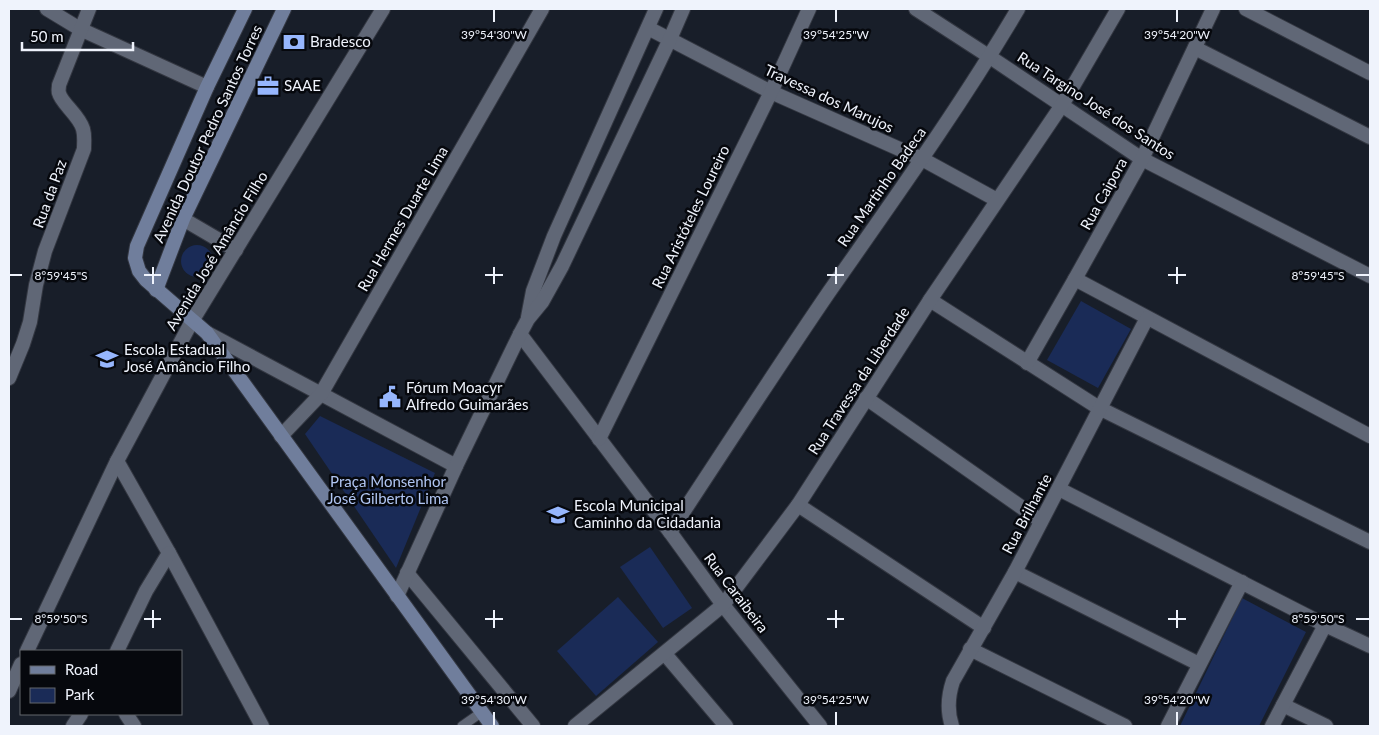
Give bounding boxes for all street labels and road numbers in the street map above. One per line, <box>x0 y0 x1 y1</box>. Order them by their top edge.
street label: Avenida Doutor Pedro Santos Torres <box>149 22 266 245</box>
street label: Rua Targino José dos Santos <box>1014 47 1179 163</box>
street label: Travessa dos Marujos <box>762 60 897 136</box>
street label: Rua Martinho Badeca <box>833 123 929 250</box>
street label: Rua Aristóteles Loureiro <box>648 142 733 291</box>
street label: Rua Hermes Duarte Lima <box>353 143 451 294</box>
street label: Rua Caipora <box>1076 154 1130 233</box>
street label: Rua da Paz <box>28 157 70 230</box>
street label: Avenida José Amâncio Filho <box>161 168 271 333</box>
street label: Rua Travessa da Liberdade <box>804 303 913 458</box>
street label: Rua Brilhante <box>997 470 1055 557</box>
street label: Rua Caraibeira <box>701 549 773 636</box>

